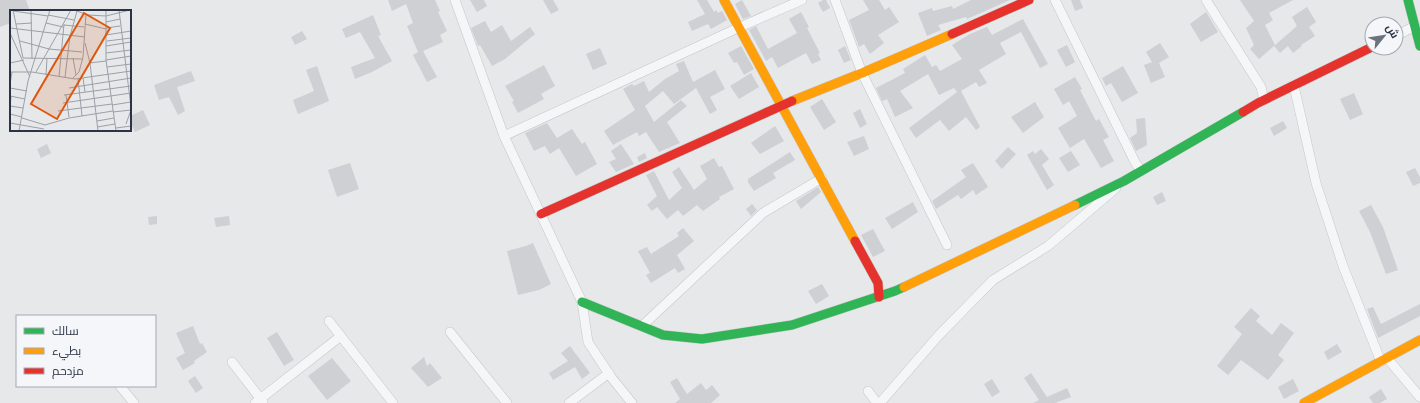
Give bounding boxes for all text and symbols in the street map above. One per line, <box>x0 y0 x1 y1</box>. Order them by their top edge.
inset map <box>10 10 131 131</box>
north arrow <box>1364 16 1404 56</box>
text: ش <box>1383 21 1403 41</box>
legend <box>16 315 156 387</box>
text: سالك <box>52 322 79 339</box>
text: بطيء <box>52 342 81 361</box>
text: مزدحم <box>52 362 84 379</box>

